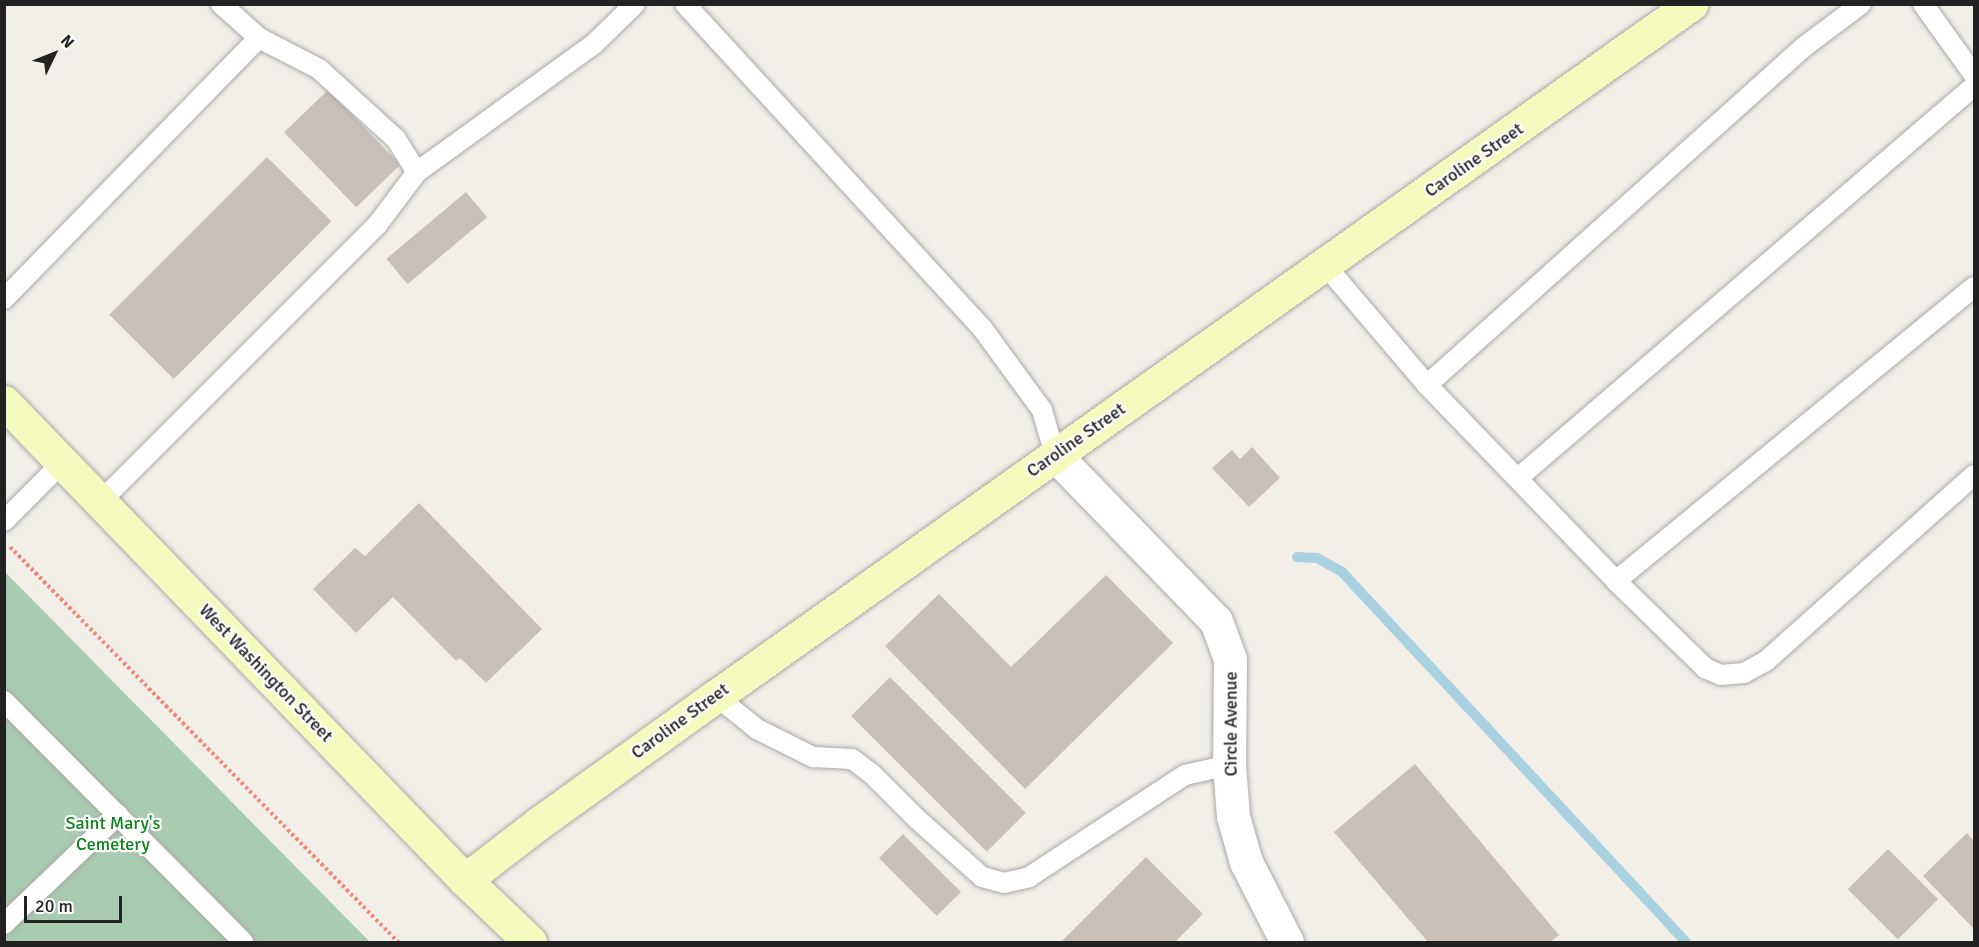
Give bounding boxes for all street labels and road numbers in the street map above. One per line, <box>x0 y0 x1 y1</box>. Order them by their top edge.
street label: Caroline Street <box>1421 118 1527 202</box>
street label: Caroline Street <box>1023 398 1129 482</box>
street label: West Washington Street <box>194 599 338 747</box>
street label: Circle Avenue <box>1220 672 1242 776</box>
street label: Caroline Street <box>627 678 733 764</box>

